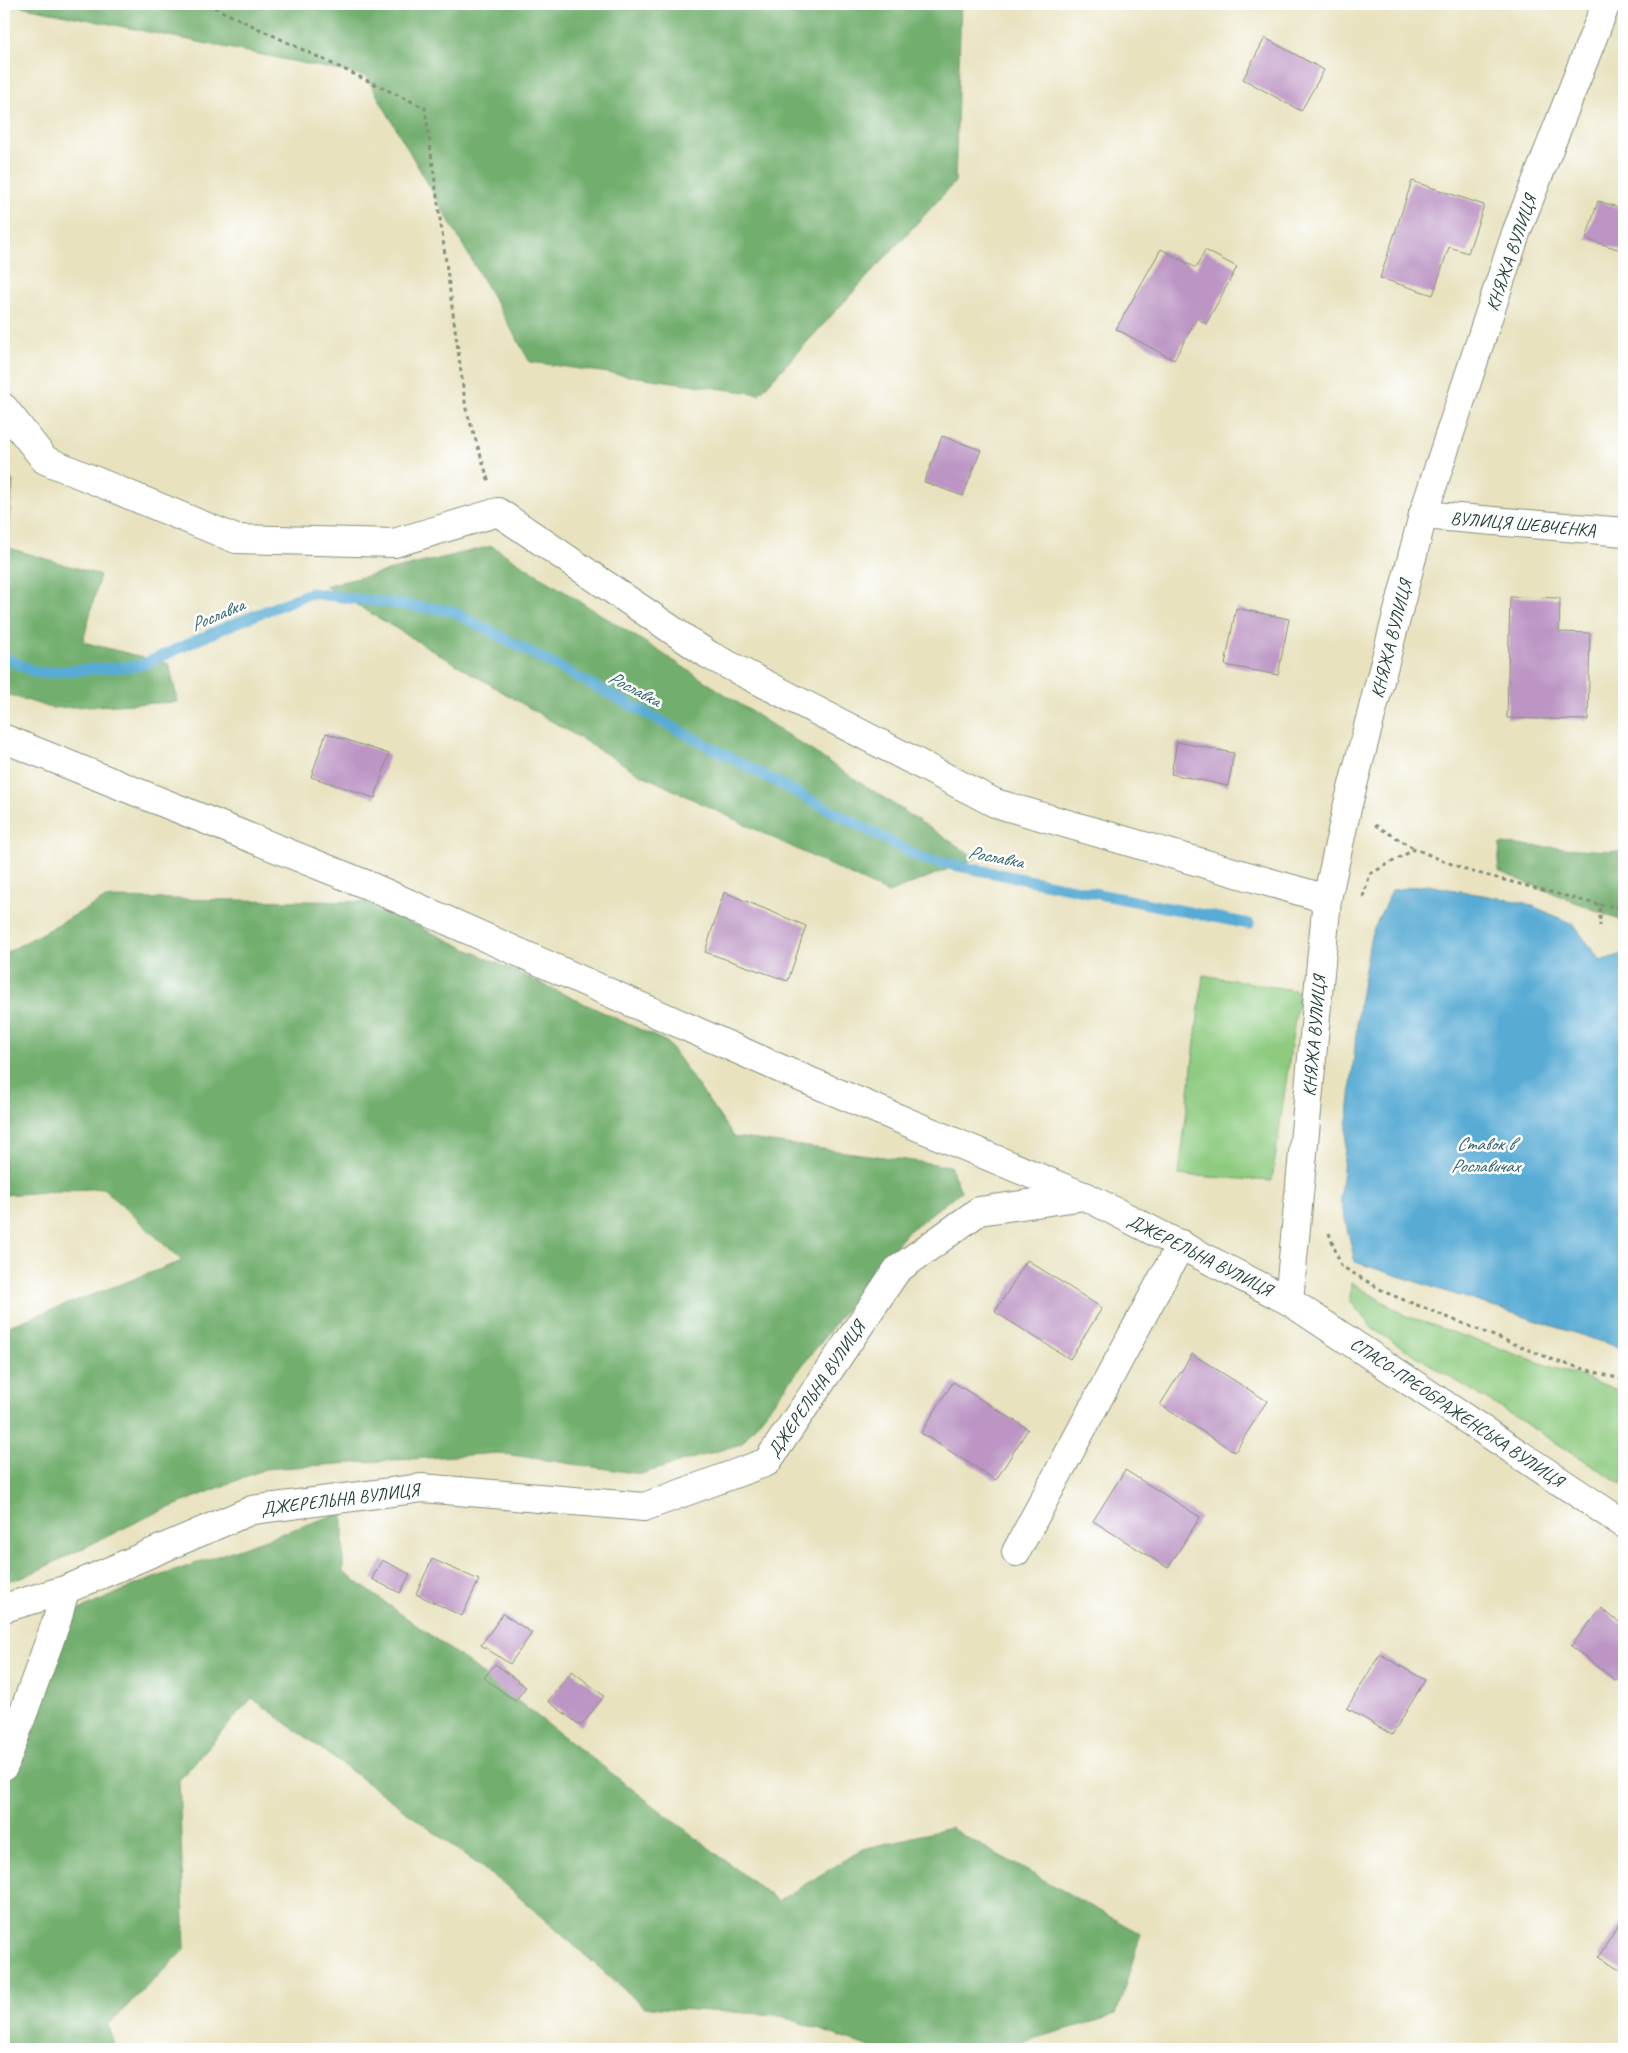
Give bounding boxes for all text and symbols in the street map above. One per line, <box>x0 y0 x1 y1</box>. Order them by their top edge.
street label: КНЯЖА ВУЛИЦЯ <box>1481 190 1542 314</box>
street label: ВУЛИЦЯ ШЕВЧЕНКА <box>1449 507 1598 541</box>
street label: КНЯЖА ВУЛИЦЯ <box>1366 575 1417 700</box>
water label: Рославка <box>187 592 250 637</box>
water label: Рославка <box>604 665 667 714</box>
water label: Рославка <box>966 840 1028 874</box>
street label: КНЯЖА ВУЛИЦЯ <box>1298 972 1330 1097</box>
water label: Ставок в Рославичах <box>1451 1132 1523 1178</box>
street label: ДЖЕРЕЛЬНА ВУЛИЦЯ <box>1124 1209 1278 1302</box>
street label: ДЖЕРЕЛЬНА ВУЛИЦЯ <box>762 1315 871 1461</box>
street label: СПАСО-ПРЕОБРАЖЕНСЬКА ВУЛИЦЯ <box>1346 1332 1570 1493</box>
street label: ДЖЕРЕЛЬНА ВУЛИЦЯ <box>260 1478 423 1520</box>

